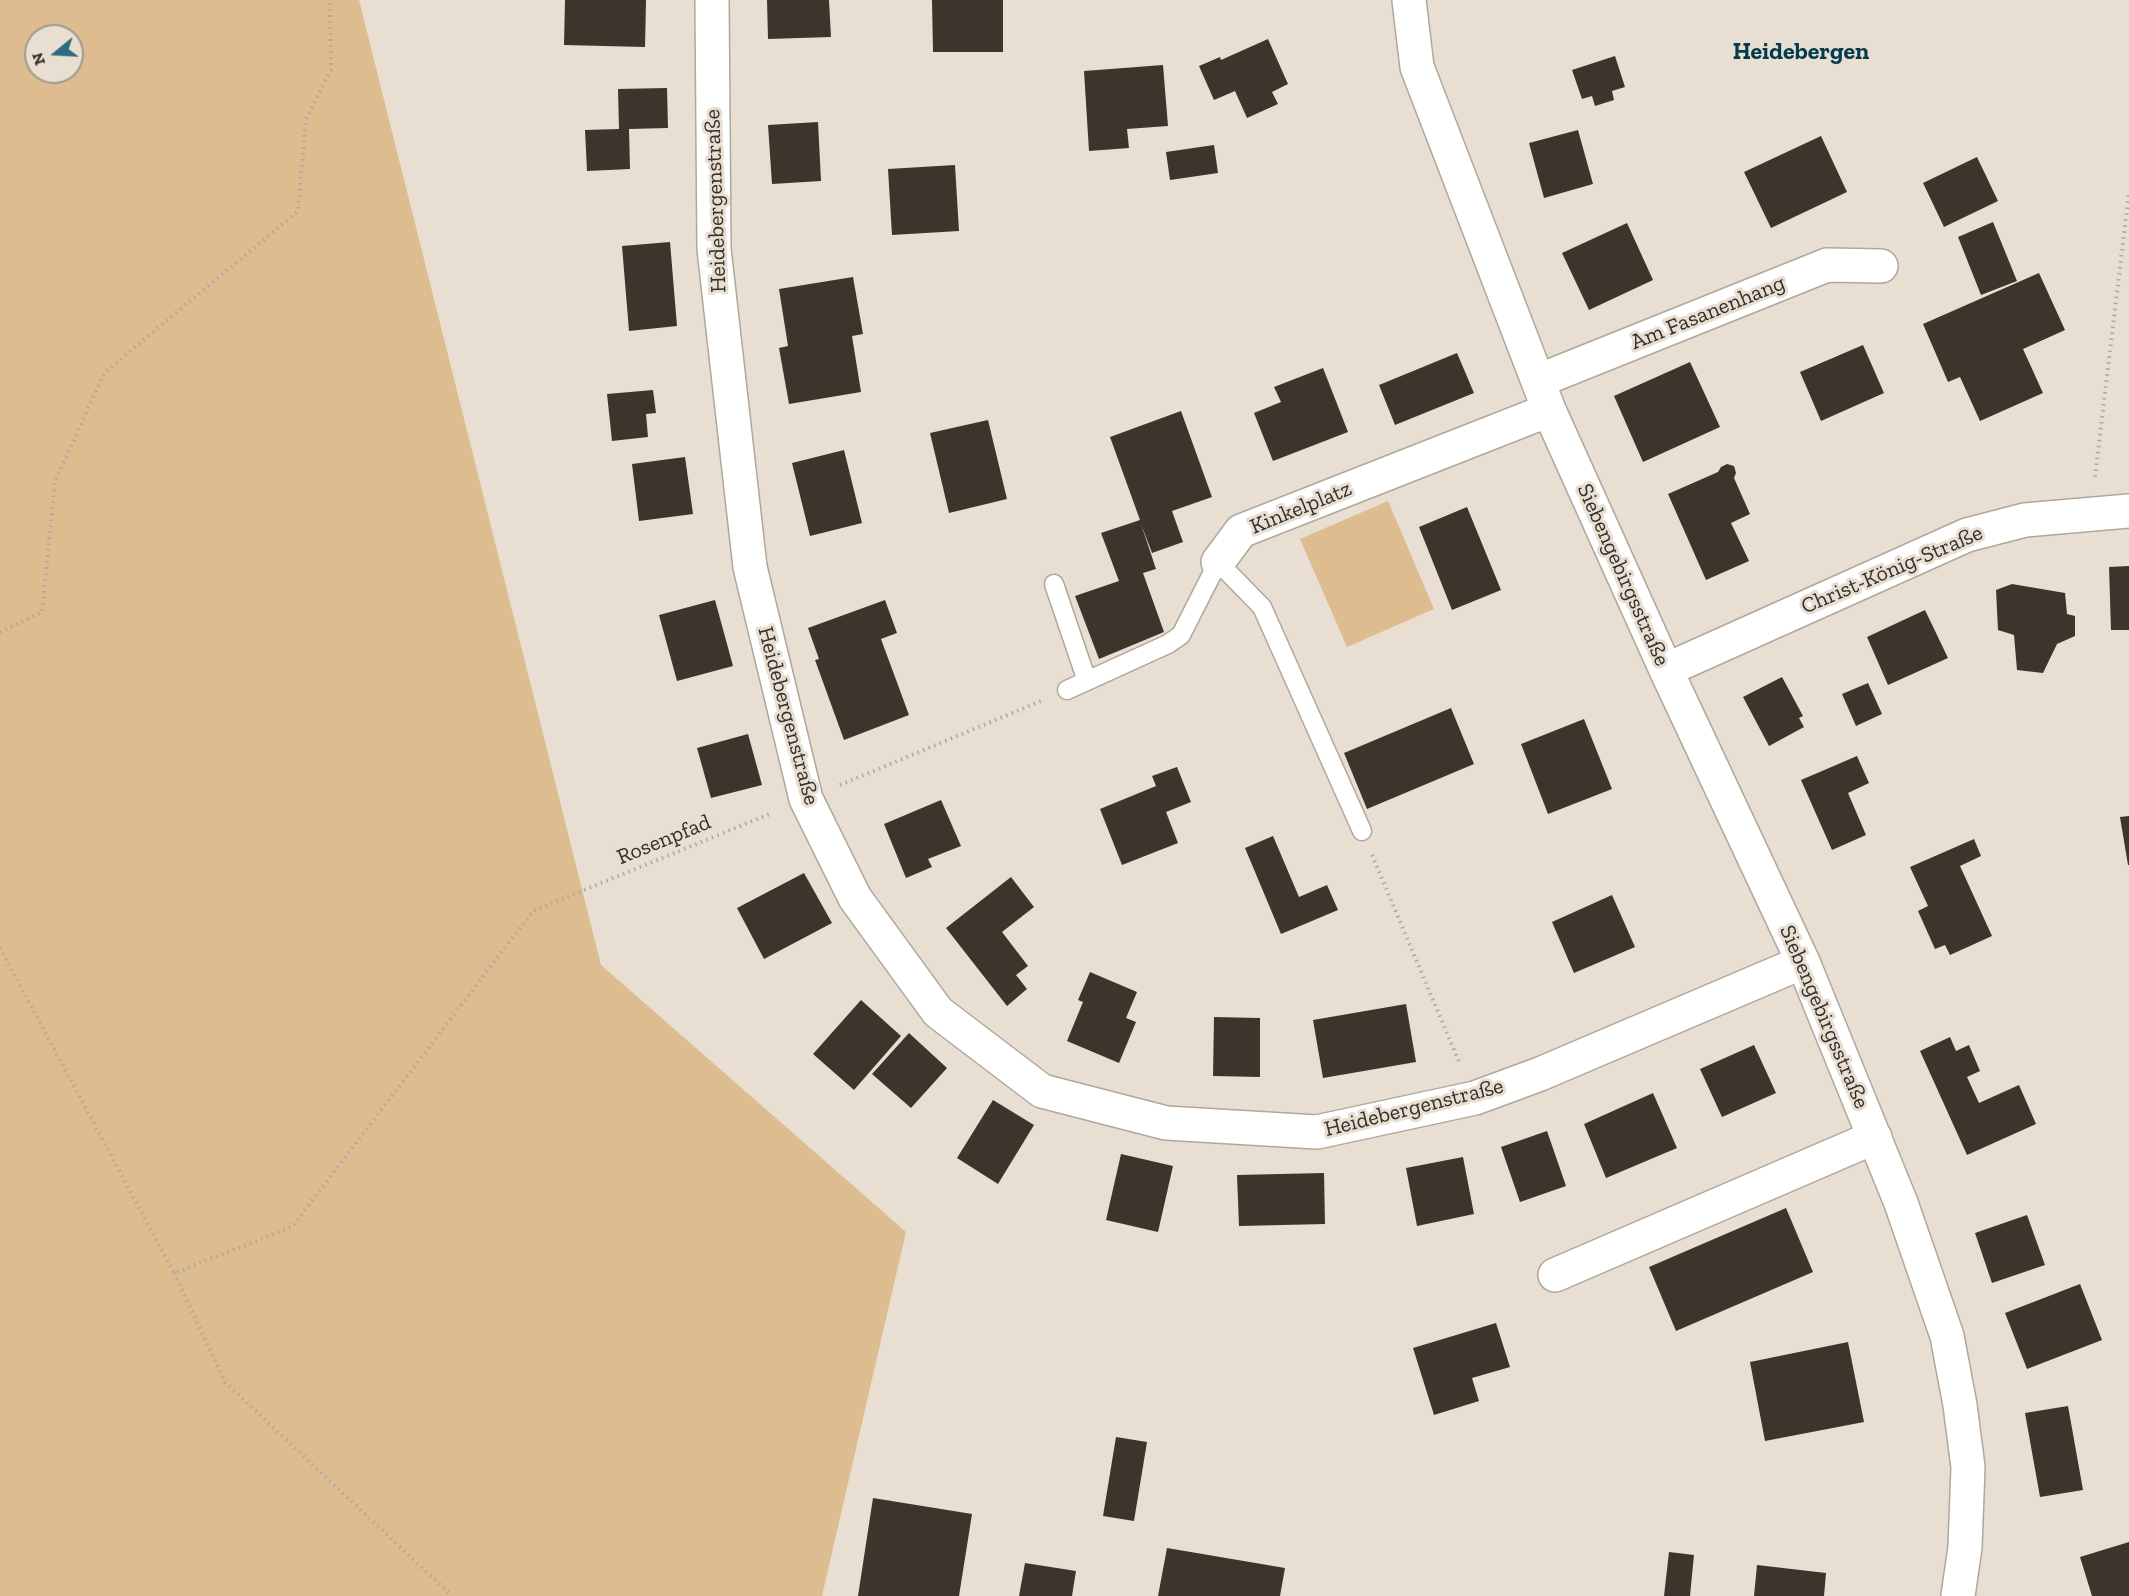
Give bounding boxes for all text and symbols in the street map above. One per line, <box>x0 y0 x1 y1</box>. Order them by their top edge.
north arrow <box>24 24 84 84</box>
district label: Heidebergen <box>1733 38 1869 66</box>
text: N <box>27 50 49 68</box>
street label: Heidebergenstraße <box>700 109 732 293</box>
street label: Am Fasanenhang <box>1627 270 1789 356</box>
street label: Kinkelplatz <box>1246 476 1356 540</box>
street label: Siebengebirgsstraße <box>1571 480 1675 670</box>
street label: Christ-König-Straße <box>1797 520 1987 620</box>
street label: Heidebergenstraße <box>751 624 825 808</box>
street label: Rosenpfad <box>613 809 715 871</box>
street label: Siebengebirgsstraße <box>1773 921 1875 1113</box>
street label: Heidebergenstraße <box>1322 1073 1506 1143</box>

